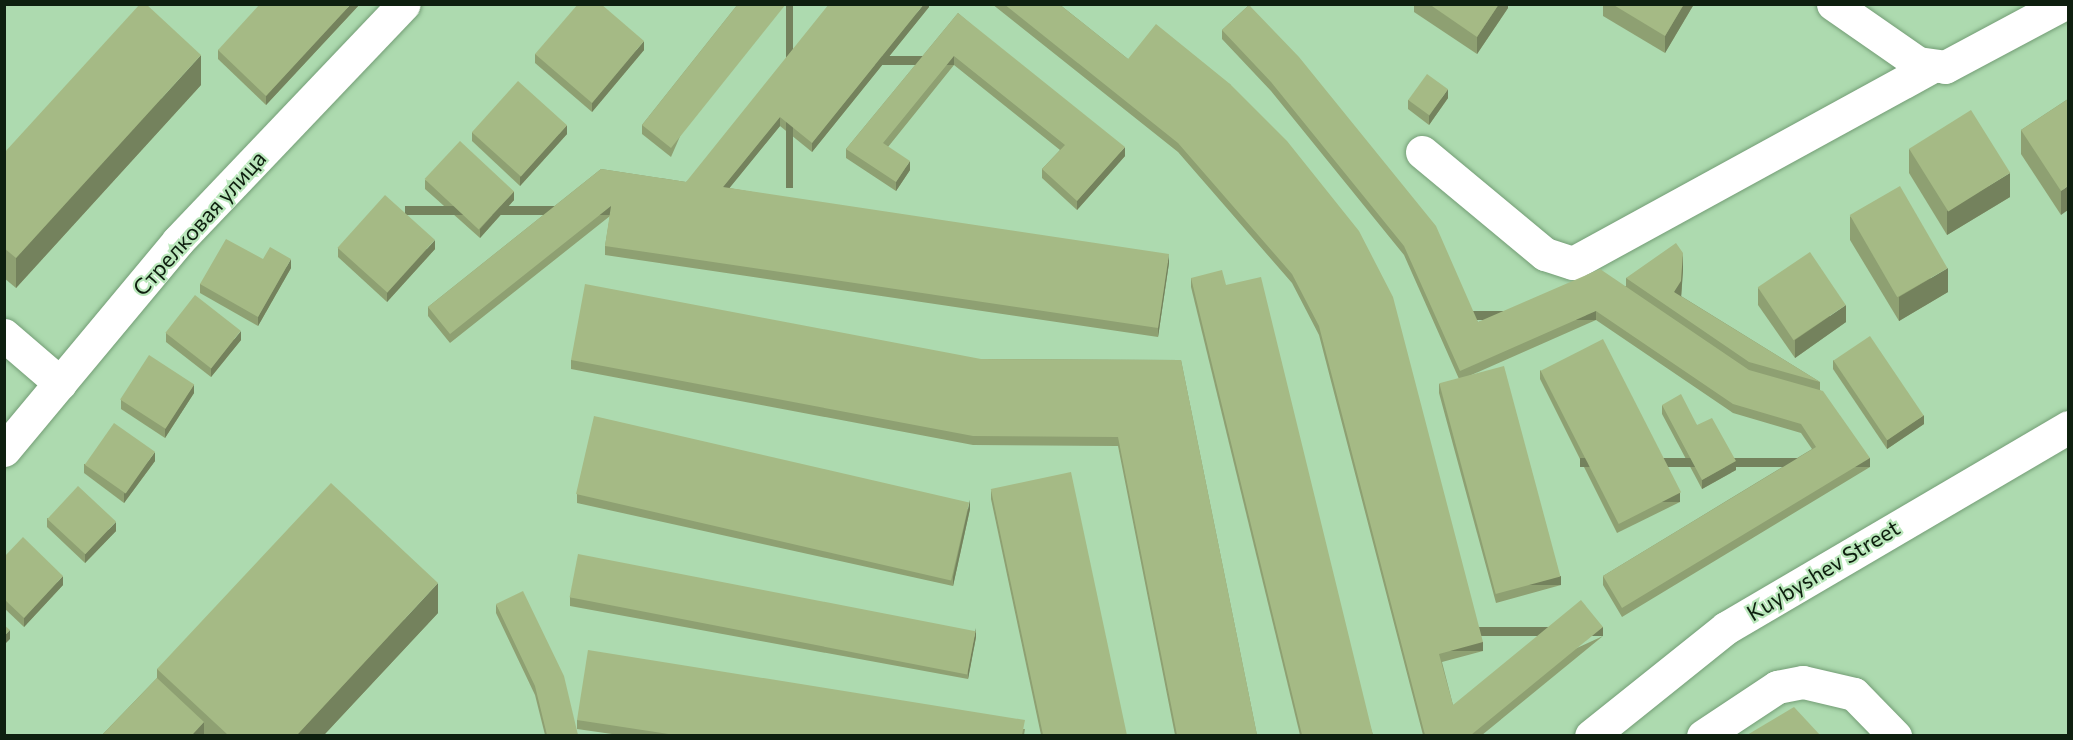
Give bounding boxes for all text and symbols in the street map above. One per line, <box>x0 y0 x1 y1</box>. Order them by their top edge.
street label: Стрелковая улица <box>127 145 271 301</box>
street label: Kuybyshev Street <box>1742 514 1904 626</box>

